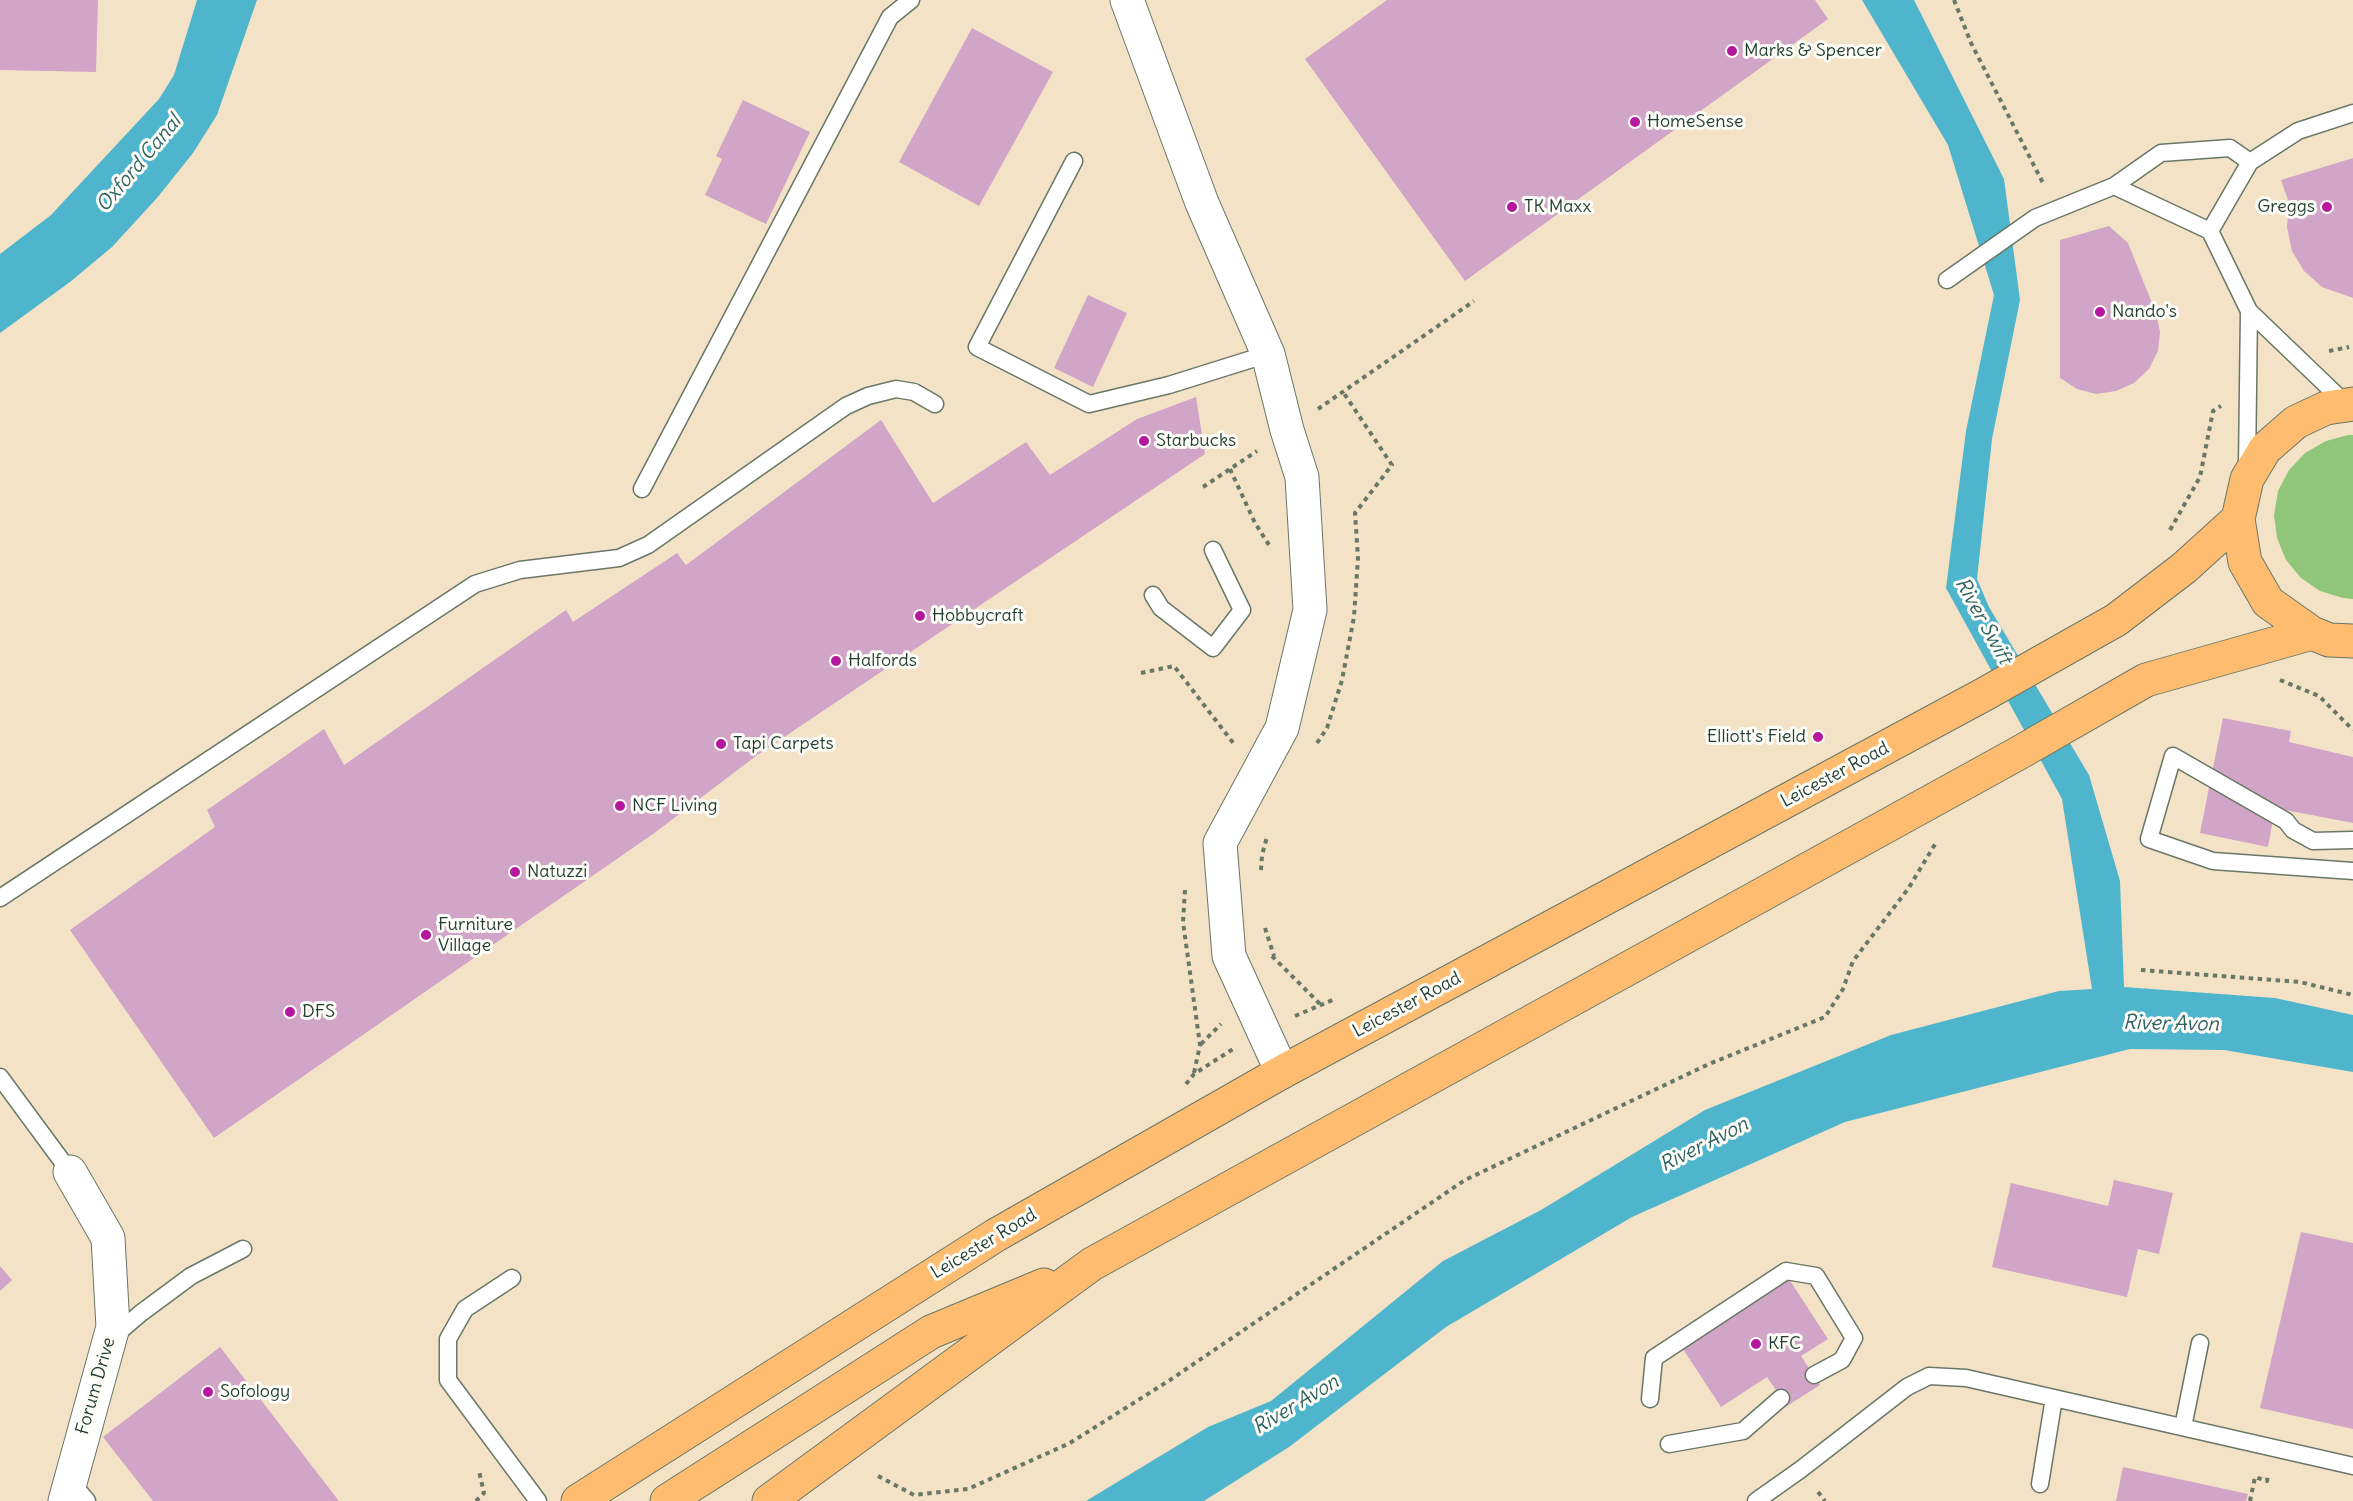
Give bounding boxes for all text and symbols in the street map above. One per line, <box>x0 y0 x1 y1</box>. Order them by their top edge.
place label: Marks & Spencer <box>1744 40 1882 62</box>
marker: Marks & Spencer <box>1725 44 1739 58</box>
water label: Oxford Canal <box>91 111 187 217</box>
place label: HomeSense <box>1647 111 1744 133</box>
marker: HomeSense <box>1628 115 1642 129</box>
place label: TK Maxx <box>1524 196 1591 218</box>
place label: Greggs <box>2257 196 2315 218</box>
marker: TK Maxx <box>1505 200 1519 214</box>
marker: Greggs <box>2320 200 2334 214</box>
place label: Nando's <box>2112 301 2177 323</box>
marker: Nando's <box>2093 305 2107 319</box>
place label: Starbucks <box>1156 430 1236 452</box>
marker: Starbucks <box>1137 434 1151 448</box>
water label: River Swift <box>1949 574 2017 668</box>
place label: Hobbycraft <box>932 605 1024 627</box>
marker: Hobbycraft <box>913 609 927 623</box>
place label: Halfords <box>848 650 917 672</box>
marker: Halfords <box>829 654 843 668</box>
place label: Elliott's Field <box>1707 726 1806 748</box>
marker: Elliott's Field <box>1811 730 1825 744</box>
place label: Tapi Carpets <box>733 733 834 755</box>
marker: Tapi Carpets <box>714 737 728 751</box>
street label: Leicester Road <box>1777 738 1893 812</box>
place label: NCF Living <box>632 795 718 817</box>
marker: NCF Living <box>613 799 627 813</box>
place label: Natuzzi <box>527 861 587 883</box>
marker: Natuzzi <box>508 865 522 879</box>
place label: Furniture Village <box>438 914 513 956</box>
marker: Furniture Village <box>419 928 433 942</box>
street label: Leicester Road <box>1349 968 1465 1042</box>
place label: DFS <box>302 1001 335 1023</box>
marker: DFS <box>283 1005 297 1019</box>
water label: River Avon <box>2123 1011 2219 1037</box>
water label: River Avon <box>1656 1113 1752 1177</box>
street label: Leicester Road <box>927 1204 1041 1284</box>
place label: KFC <box>1768 1333 1801 1355</box>
street label: Forum Drive <box>72 1335 120 1437</box>
marker: KFC <box>1749 1337 1763 1351</box>
water label: River Avon <box>1249 1370 1343 1440</box>
place label: Sofology <box>220 1381 290 1403</box>
marker: Sofology <box>201 1385 215 1399</box>

